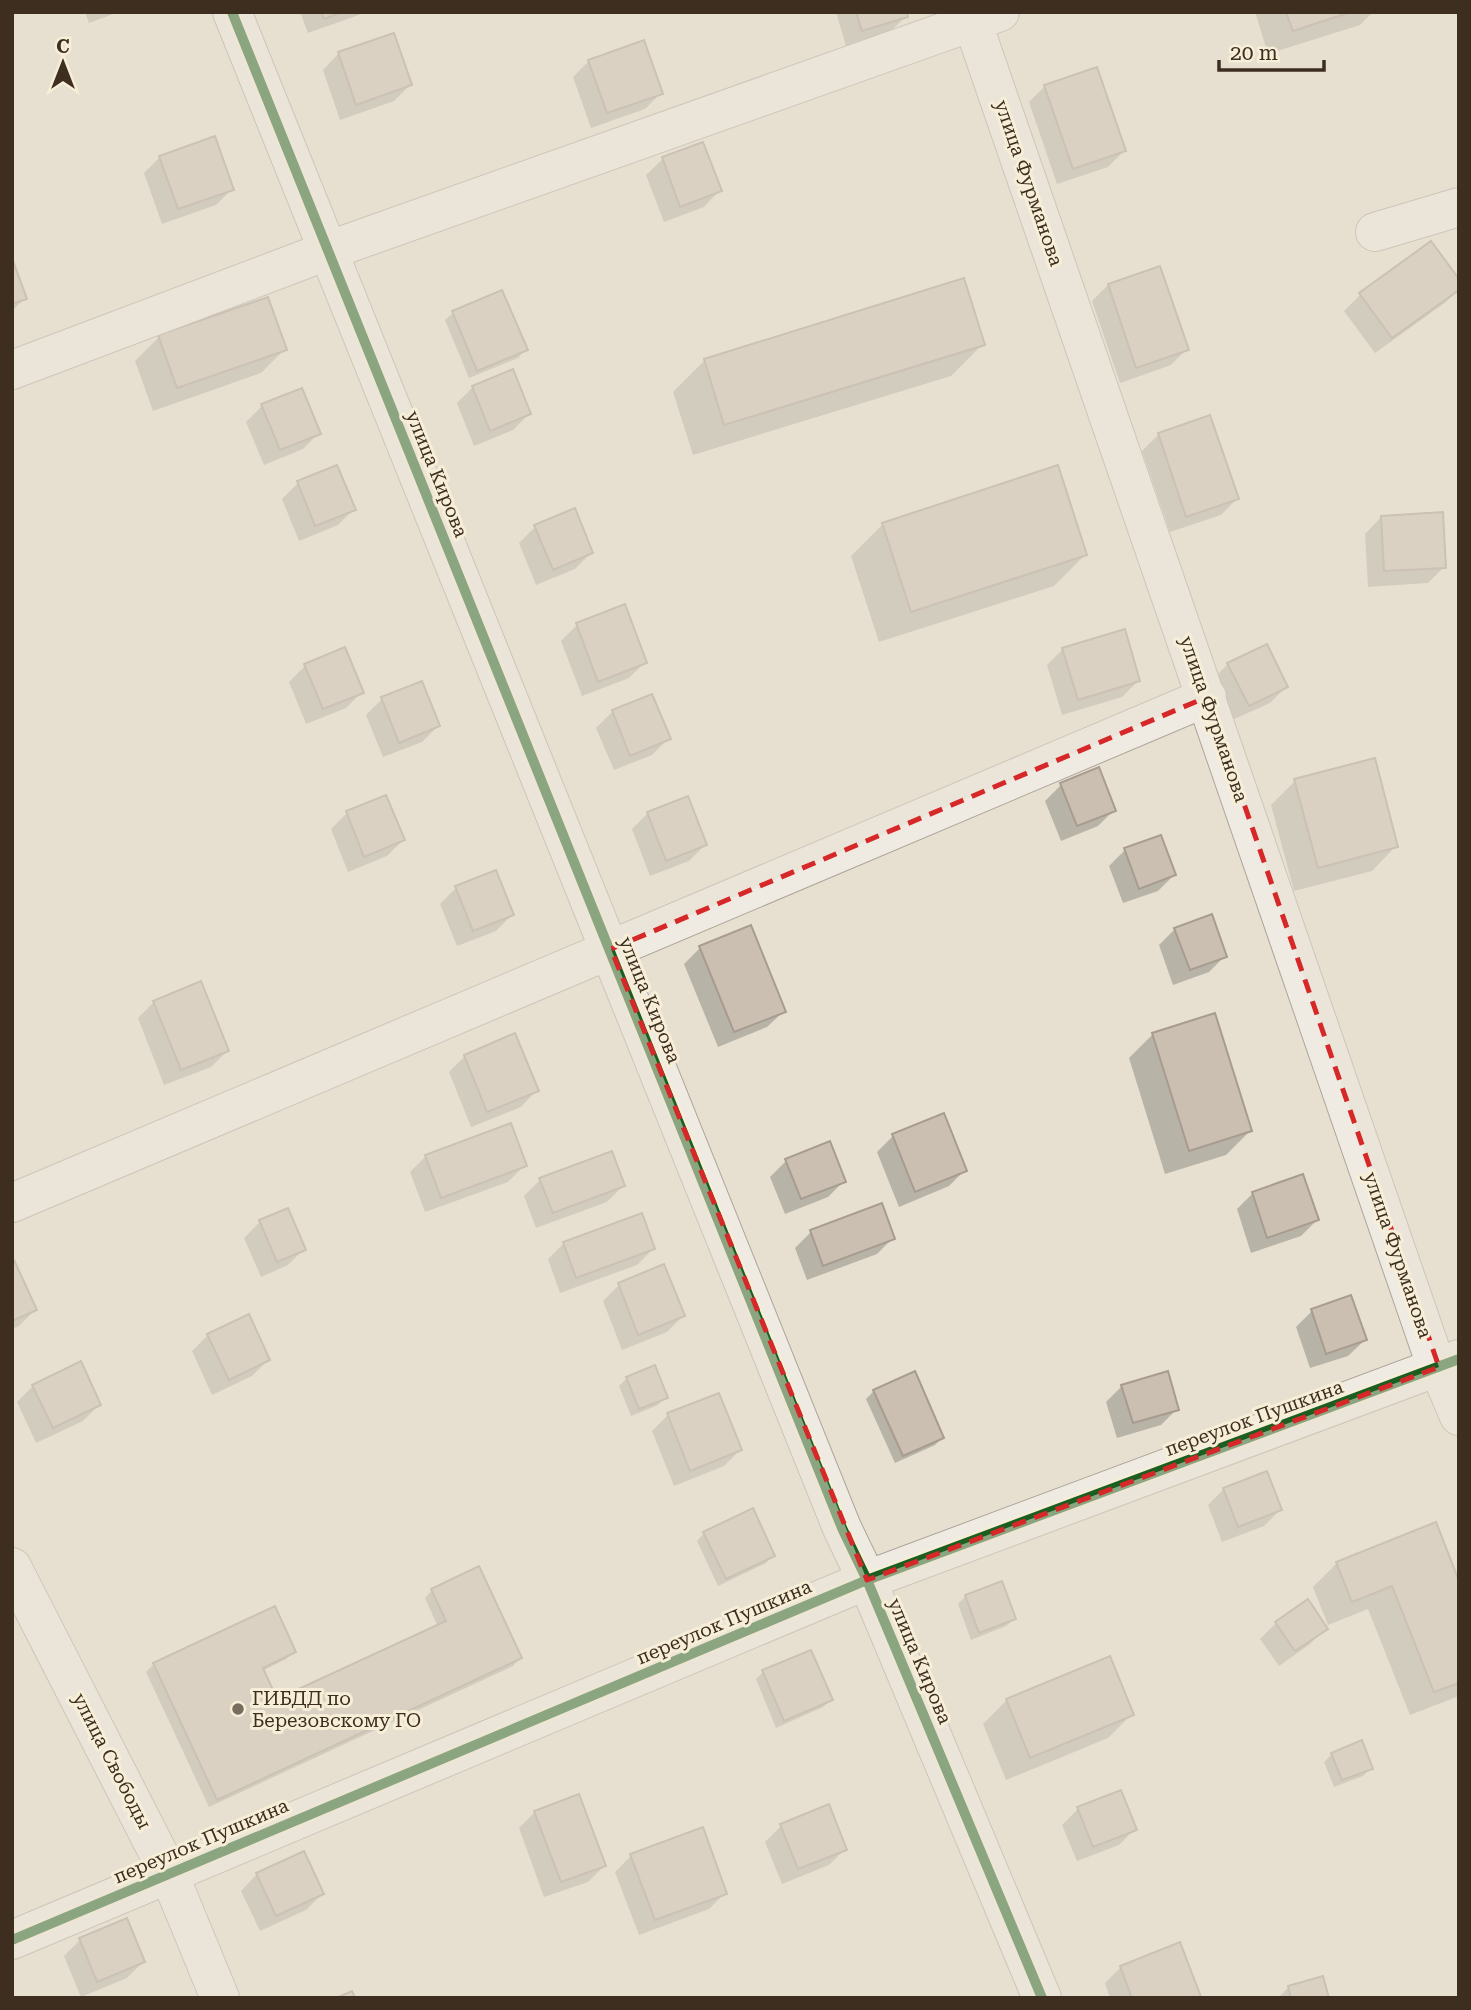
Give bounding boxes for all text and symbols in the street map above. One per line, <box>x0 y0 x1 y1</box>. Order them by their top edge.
north arrow <box>28 28 98 98</box>
scale bar <box>1219 28 1324 72</box>
text: С <box>56 35 70 58</box>
text: 20 m <box>1230 41 1278 65</box>
street label: улица Фурманова <box>990 97 1068 270</box>
street label: улица Кирова <box>401 407 473 541</box>
street label: улица Фурманова <box>1175 633 1253 806</box>
street label: улица Кирова <box>614 933 686 1067</box>
street label: улица Фурманова <box>1359 1169 1437 1342</box>
street label: переулок Пушкина <box>1162 1375 1347 1461</box>
street label: переулок Пушкина <box>633 1574 816 1669</box>
street label: улица Кирова <box>883 1595 957 1728</box>
place label: ГИБДД по Березовскому ГО <box>252 1687 421 1732</box>
street label: улица Свободы <box>68 1689 156 1833</box>
marker: ГИБДД по Березовскому ГО <box>230 1701 246 1717</box>
street label: переулок Пушкина <box>110 1793 293 1888</box>

